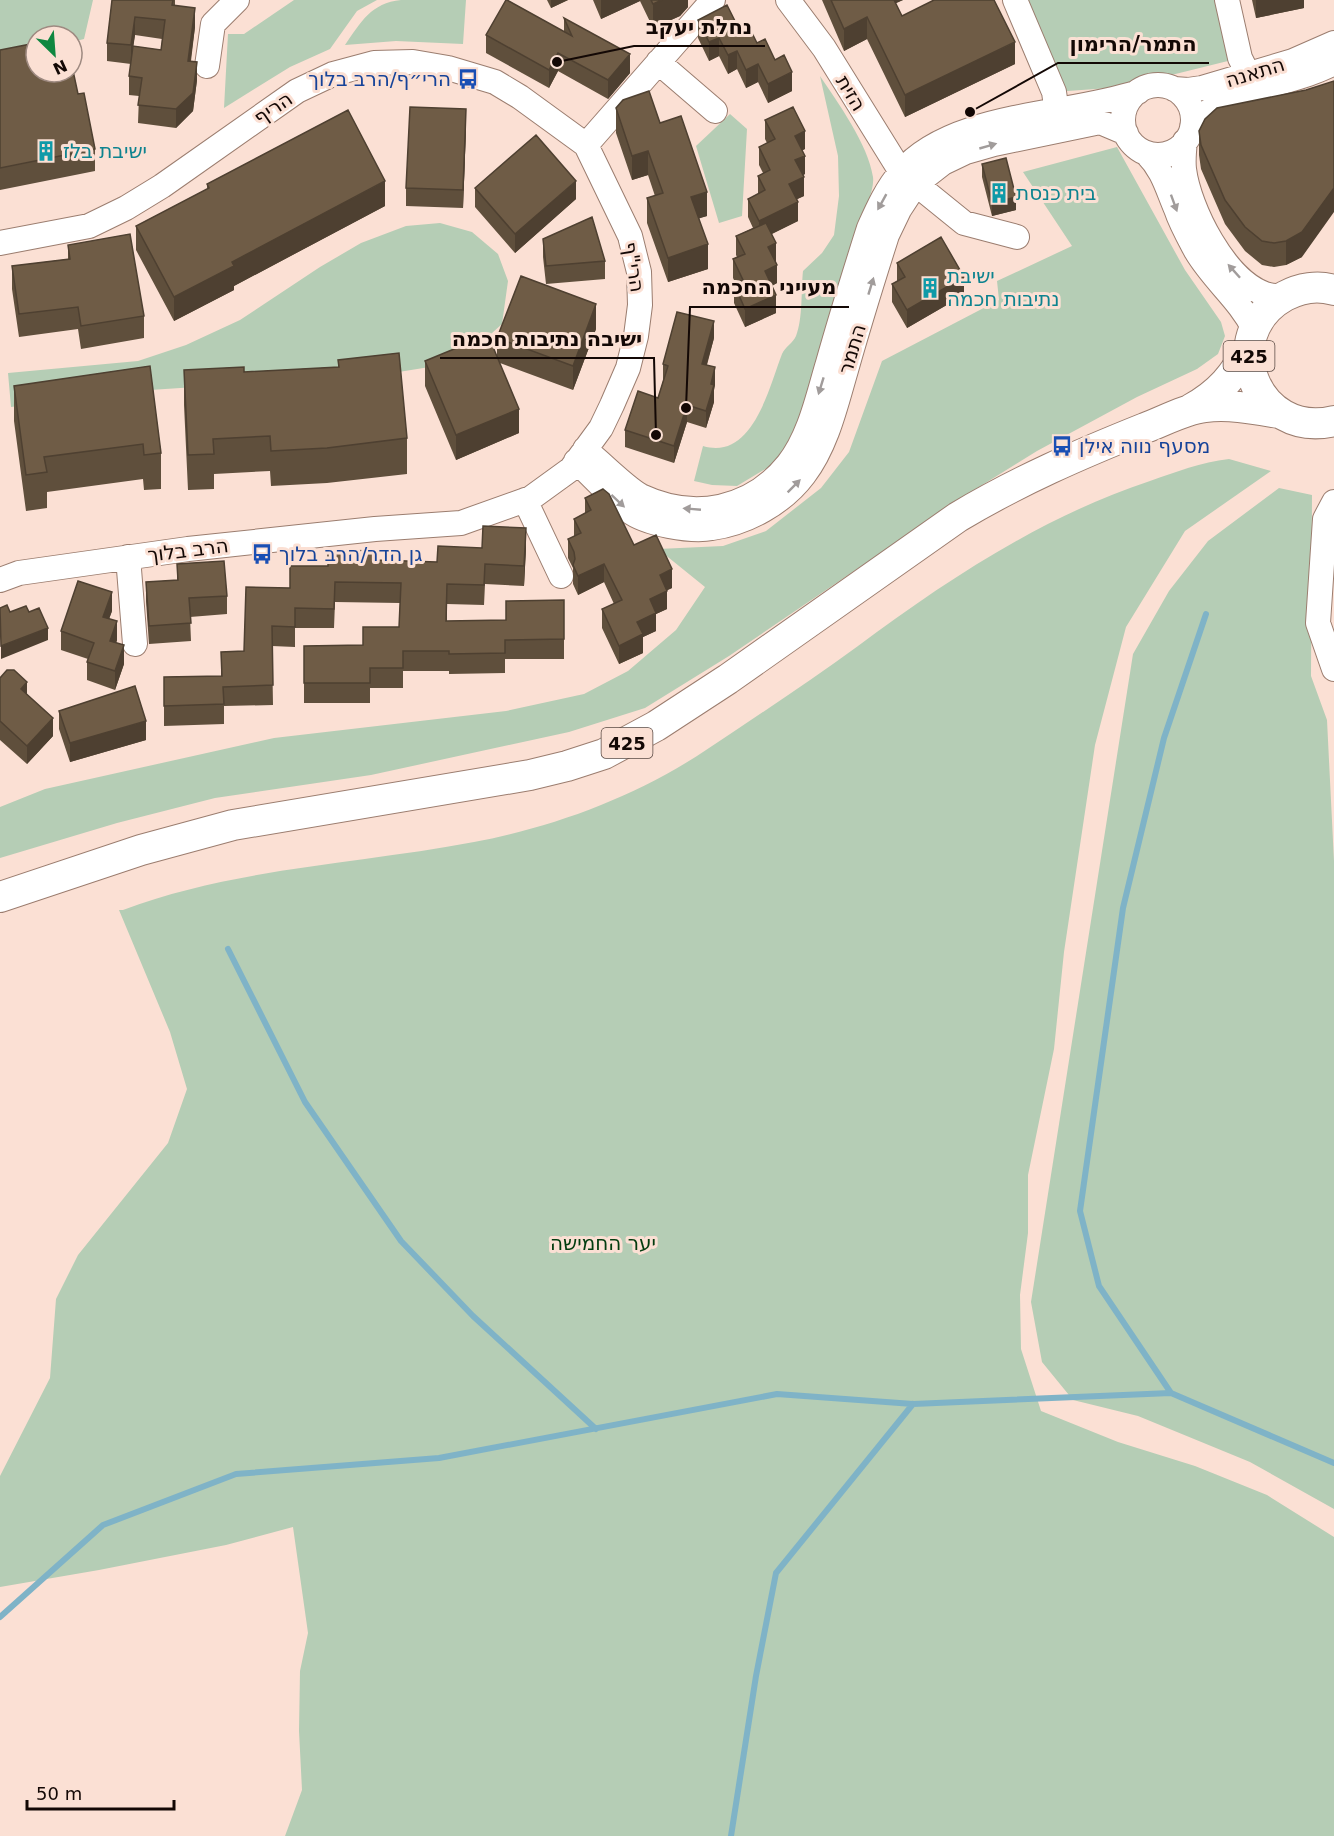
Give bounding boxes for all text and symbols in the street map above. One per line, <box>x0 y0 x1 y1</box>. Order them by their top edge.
callout: נחלת יעקב <box>634 7 765 46</box>
text: נחלת יעקב <box>646 15 752 39</box>
north arrow <box>24 24 84 84</box>
callout: התמר/הרימון <box>1058 24 1209 63</box>
text: התמר/הרימון <box>1069 32 1197 56</box>
street label: התאנה <box>1222 52 1288 92</box>
text: N <box>50 56 70 79</box>
place label: הרי״ף/הרב בלוך <box>308 67 451 91</box>
bus stop icon: הרי״ף/הרב בלוך <box>456 67 480 91</box>
street label: הזית <box>831 71 871 115</box>
street label: הריף <box>249 86 297 130</box>
building icon: ישיבת בלז <box>34 139 58 163</box>
place label: ישיבת בלז <box>63 139 147 163</box>
one-way arrow <box>979 140 997 150</box>
building icon: בית כנסת <box>987 181 1011 205</box>
place label: בית כנסת <box>1016 181 1096 205</box>
one-way arrow <box>877 193 887 210</box>
one-way arrow <box>1169 194 1179 212</box>
street label: הרי"ף <box>618 240 650 294</box>
one-way arrow <box>1227 263 1241 278</box>
place label: ישיבת נתיבות חכמה <box>947 264 1059 311</box>
callout: מעייני החכמה <box>690 268 849 307</box>
text: מעייני החכמה <box>702 275 836 299</box>
building icon: ישיבת נתיבות חכמה <box>918 276 942 300</box>
one-way arrow <box>867 277 876 295</box>
callout: ישיבה נתיבות חכמה <box>440 319 654 358</box>
street label: התמר <box>833 321 871 377</box>
text: ישיבה נתיבות חכמה <box>452 327 642 351</box>
road number: 425 <box>1224 341 1274 371</box>
one-way arrow <box>816 377 825 395</box>
bus stop icon: מסעף נווה אילן <box>1050 434 1074 458</box>
place label: מסעף נווה אילן <box>1079 434 1210 458</box>
one-way arrow <box>786 479 800 493</box>
one-way arrow <box>611 494 626 508</box>
one-way arrow <box>683 504 702 514</box>
street label: הרב בלוך <box>146 533 230 567</box>
bus stop icon: גן הדר/הרב בלוך <box>250 542 274 566</box>
place label: גן הדר/הרב בלוך <box>279 542 422 566</box>
road number: 425 <box>602 728 652 758</box>
park label: יער החמישה <box>550 1231 656 1255</box>
scale bar <box>27 1773 174 1811</box>
text: 50 m <box>36 1783 82 1804</box>

